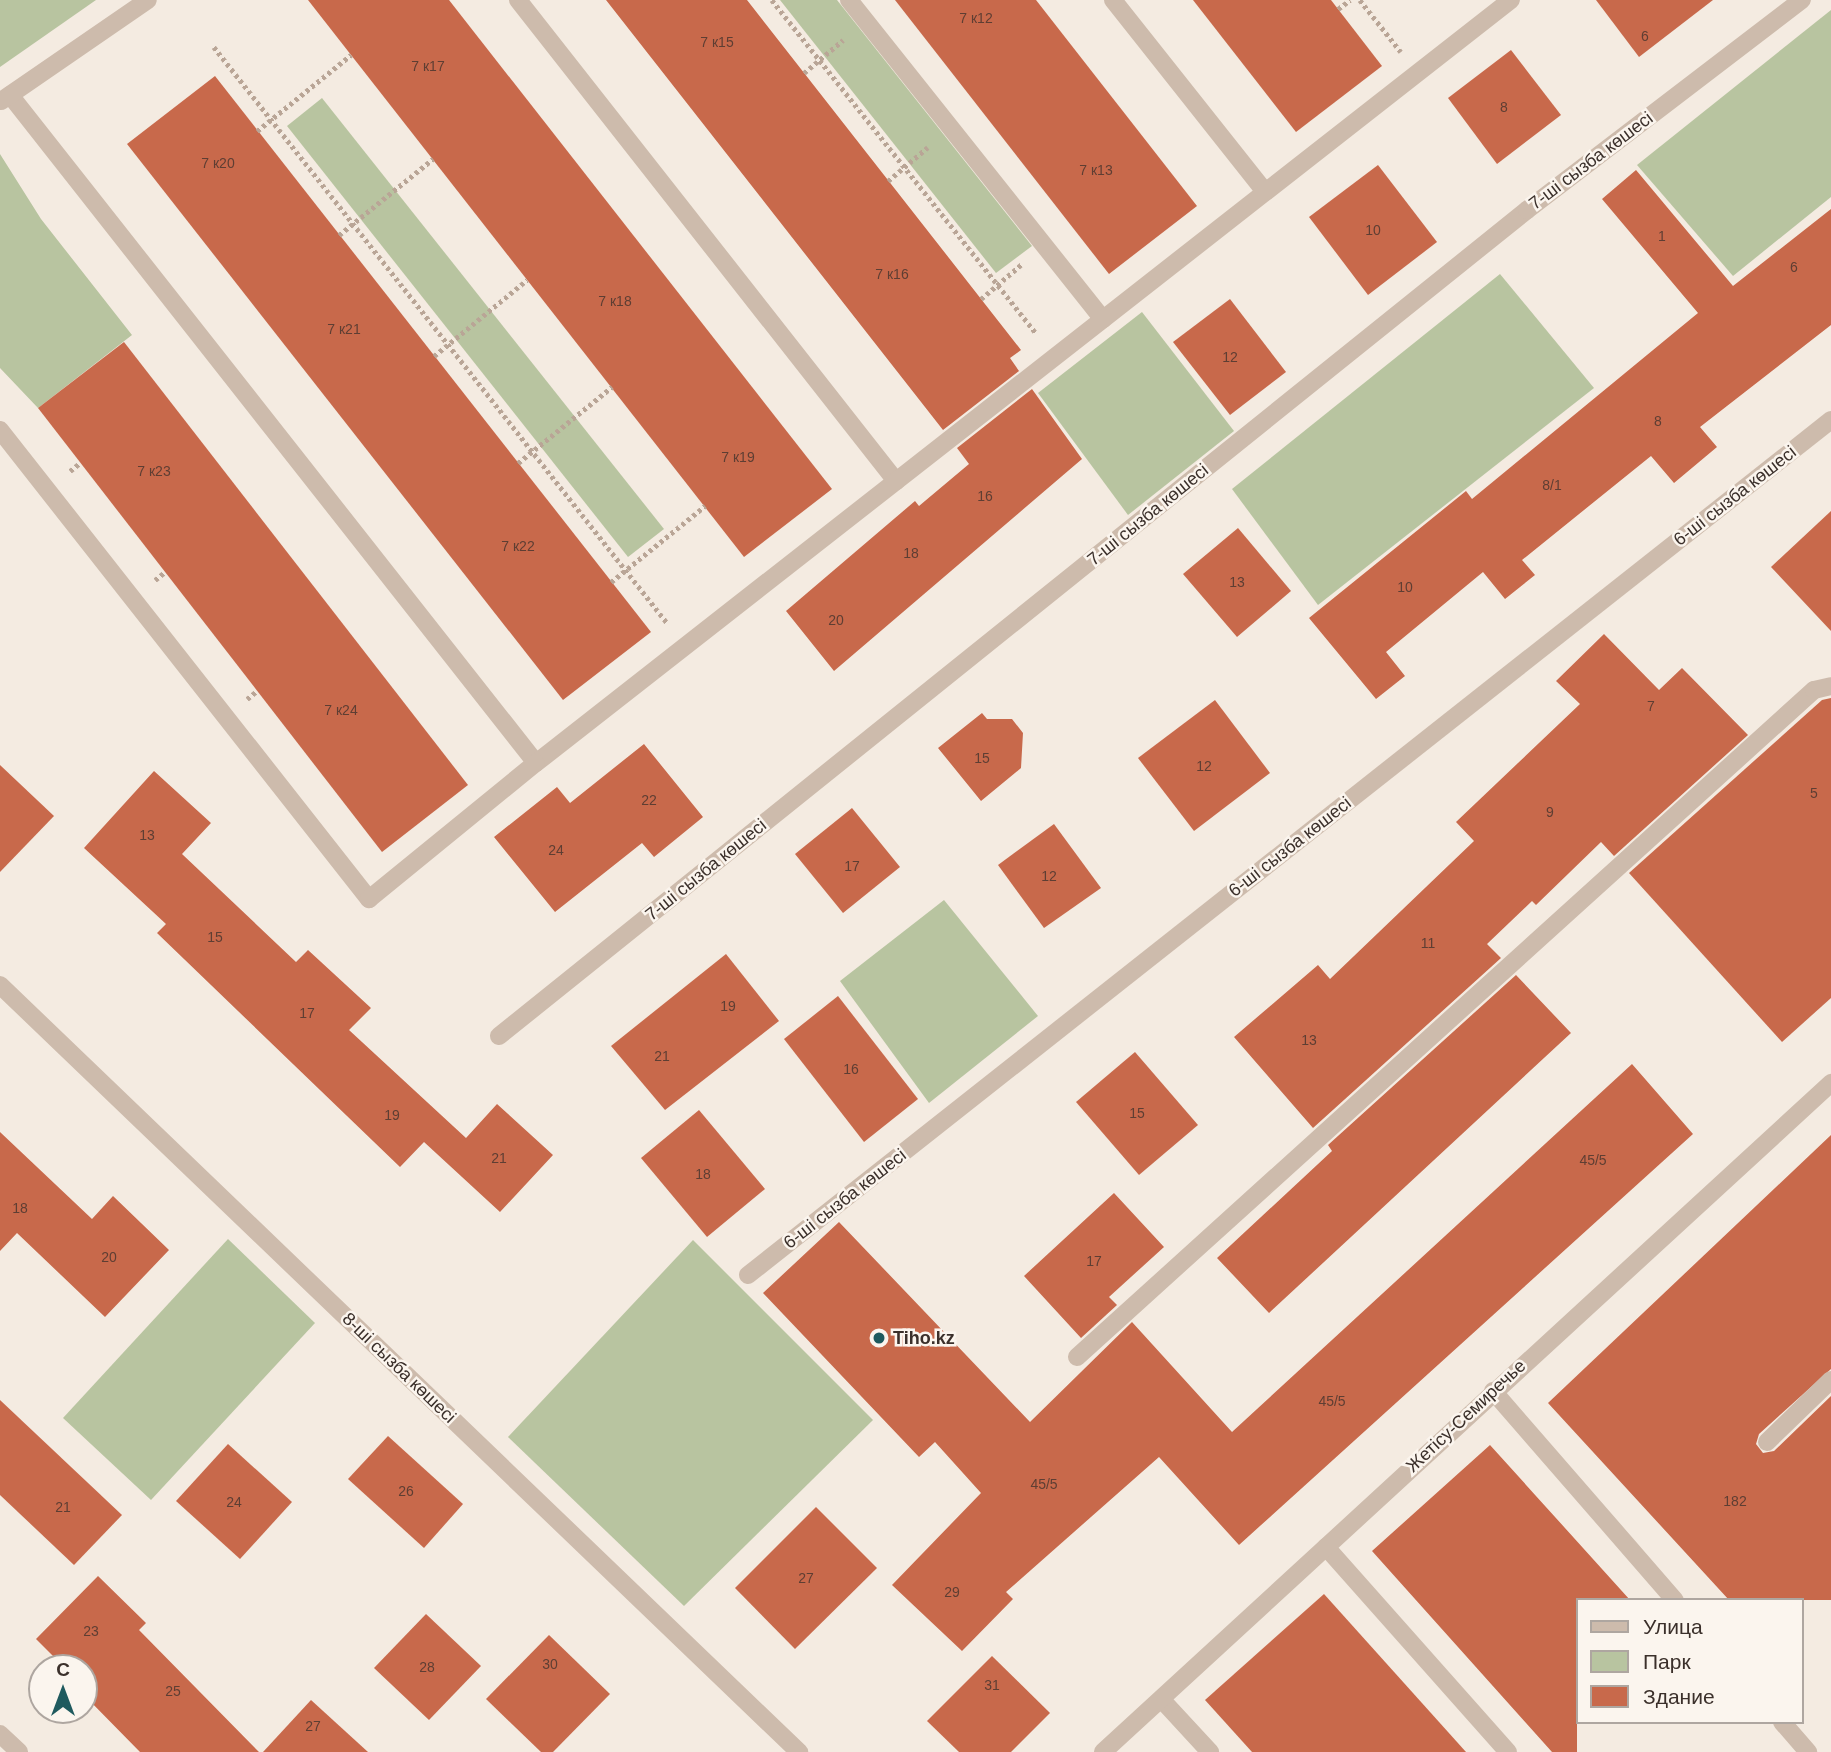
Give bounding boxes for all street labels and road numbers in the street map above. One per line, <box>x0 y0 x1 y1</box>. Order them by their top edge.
street label: 7-ші сызба көшесі <box>1525 107 1657 215</box>
street label: 6-ші сызба көшесі <box>1669 441 1801 551</box>
street label: 7-ші сызба көшесі <box>1083 460 1213 570</box>
street label: 6-ші сызба көшесі <box>1224 792 1356 902</box>
street label: 7-ші сызба көшесі <box>641 815 771 925</box>
street label: 6-ші сызба көшесі <box>779 1144 911 1254</box>
street label: 8-ші сызба көшесі <box>338 1308 460 1428</box>
street label: Жетісу-Семиречье <box>1402 1355 1530 1477</box>

